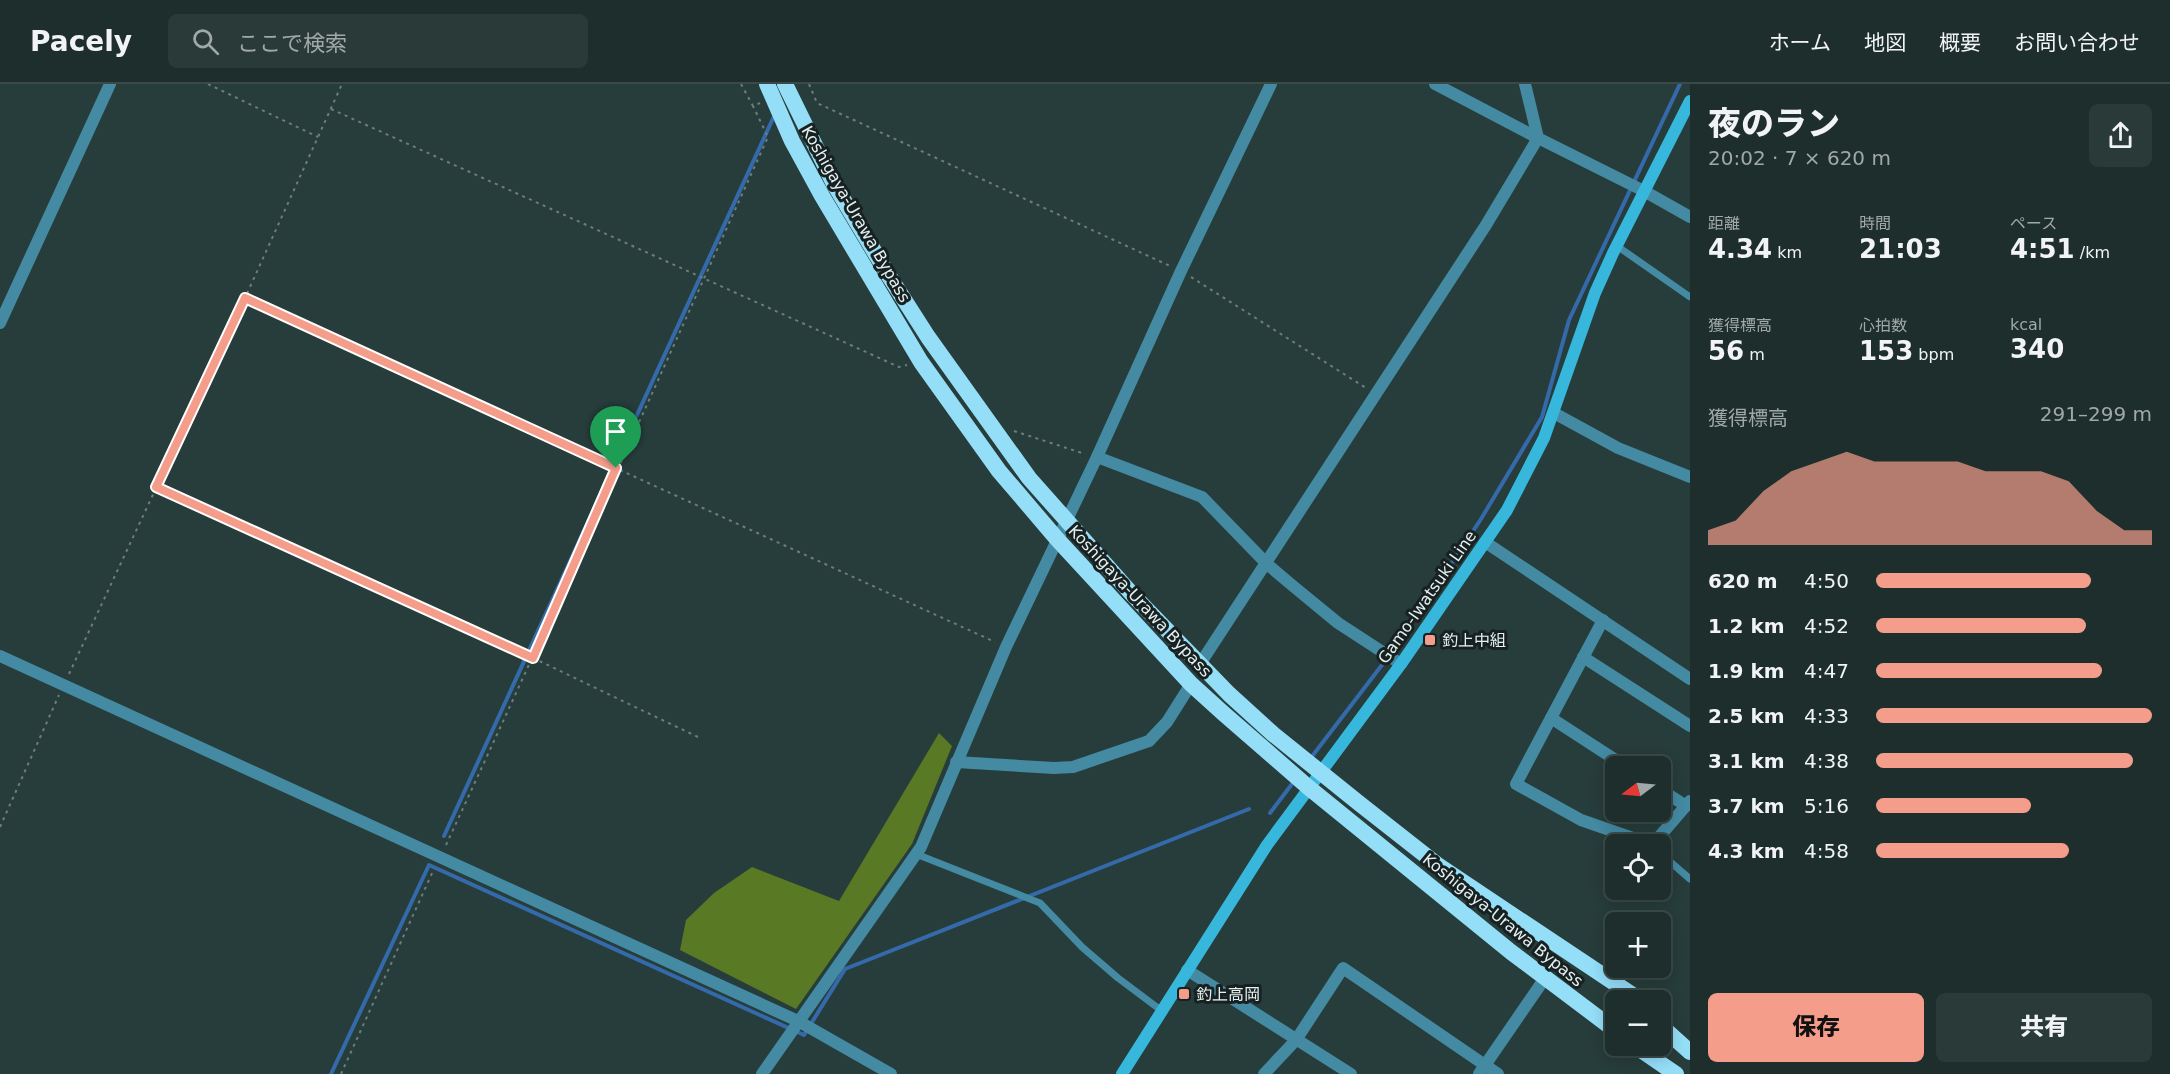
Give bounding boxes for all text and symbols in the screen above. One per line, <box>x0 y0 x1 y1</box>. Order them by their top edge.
search box <box>168 14 588 68</box>
text: Pacely <box>30 25 132 58</box>
icon: search <box>189 25 222 58</box>
text: ここで検索 <box>237 31 347 56</box>
text: ホーム <box>1769 31 1831 55</box>
text: 地図 <box>1864 31 1906 55</box>
text: 概要 <box>1939 31 1981 55</box>
text: お問い合わせ <box>2014 31 2140 55</box>
text: 夜のラン <box>1708 104 1840 143</box>
button: share <box>2089 104 2152 167</box>
street label: Koshigaya-Urawa Bypass <box>798 122 914 306</box>
text: 20:02 · 7 × 620 m <box>1708 146 1891 170</box>
text: 距離 <box>1708 214 1740 233</box>
text: 時間 <box>1859 214 1891 233</box>
text: ペース <box>2010 214 2057 233</box>
text: 4.34 <box>1708 234 1772 264</box>
text: 21:03 <box>1859 234 1942 264</box>
text: 4:51 <box>2010 234 2075 264</box>
text: km <box>1772 243 1802 262</box>
text: /km <box>2075 243 2110 262</box>
text: kcal <box>2010 315 2042 334</box>
text: 獲得標高 <box>1708 316 1772 335</box>
text: 心拍数 <box>1859 316 1907 335</box>
text: 340 <box>2010 334 2064 364</box>
text: 56 <box>1708 336 1744 366</box>
text: 153 <box>1859 336 1913 366</box>
text: m <box>1744 345 1765 364</box>
text: bpm <box>1913 345 1954 364</box>
text: 291–299 m <box>2040 402 2152 426</box>
pin <box>590 406 641 468</box>
text: 獲得標高 <box>1708 406 1788 430</box>
icon: arrive <box>599 415 632 448</box>
street label: Koshigaya-Urawa Bypass <box>1065 521 1215 681</box>
street label: Gamo-Iwatsuki Line <box>1374 527 1480 667</box>
text: 620 m <box>1708 569 1778 593</box>
text: 4:50 <box>1804 569 1849 593</box>
text: 1.2 km <box>1708 614 1785 638</box>
text: 4:52 <box>1804 614 1849 638</box>
place label: 釣上中組 <box>1442 631 1506 650</box>
marker: 釣上中組 <box>1423 633 1437 647</box>
text: 1.9 km <box>1708 659 1785 683</box>
text: 4:47 <box>1804 659 1849 683</box>
text: 2.5 km <box>1708 704 1785 728</box>
text: 4:33 <box>1804 704 1849 728</box>
text: 3.1 km <box>1708 749 1785 773</box>
text: 4:38 <box>1804 749 1849 773</box>
north arrow <box>1605 756 1671 822</box>
map controls <box>1605 756 1671 1056</box>
text: 3.7 km <box>1708 794 1785 818</box>
text: 5:16 <box>1804 794 1849 818</box>
button: locate <box>1605 834 1671 900</box>
text: 4.3 km <box>1708 839 1785 863</box>
text: 4:58 <box>1804 839 1849 863</box>
street label: Koshigaya-Urawa Bypass <box>1419 850 1587 990</box>
button: + <box>1605 912 1671 978</box>
place label: 釣上高岡 <box>1196 985 1260 1004</box>
marker: 釣上高岡 <box>1177 987 1191 1001</box>
button: − <box>1605 990 1671 1056</box>
button: 保存 <box>1708 993 1924 1062</box>
button: 共有 <box>1936 993 2152 1062</box>

